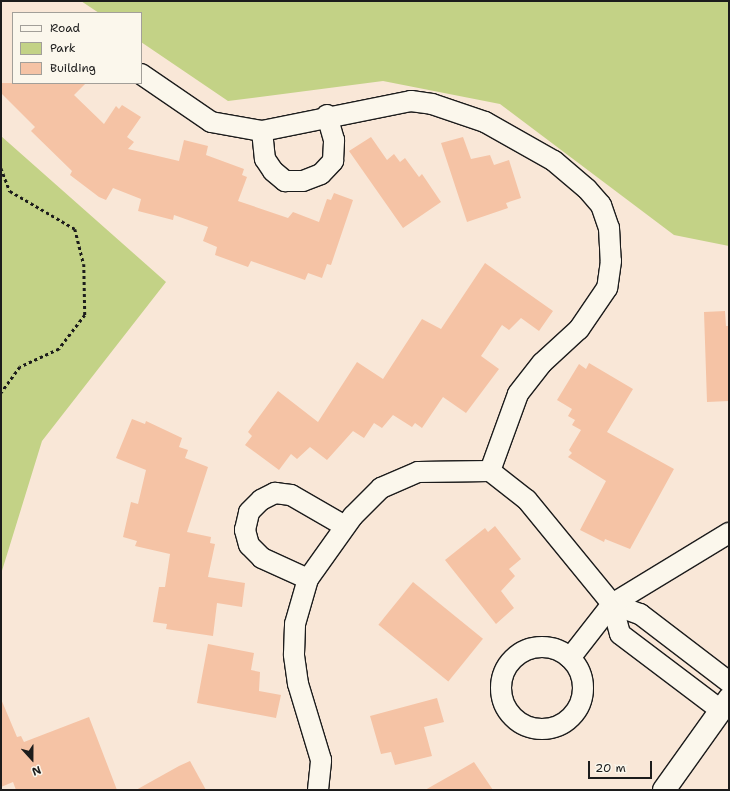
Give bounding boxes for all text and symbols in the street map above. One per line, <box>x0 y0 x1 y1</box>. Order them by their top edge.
legend <box>12 12 142 84</box>
text: Road <box>50 20 80 36</box>
text: Park <box>50 40 76 56</box>
text: Building <box>50 60 96 76</box>
north arrow <box>12 739 52 779</box>
scale bar <box>590 753 654 779</box>
text: 20 m <box>595 760 626 776</box>
text: N <box>30 762 43 779</box>

